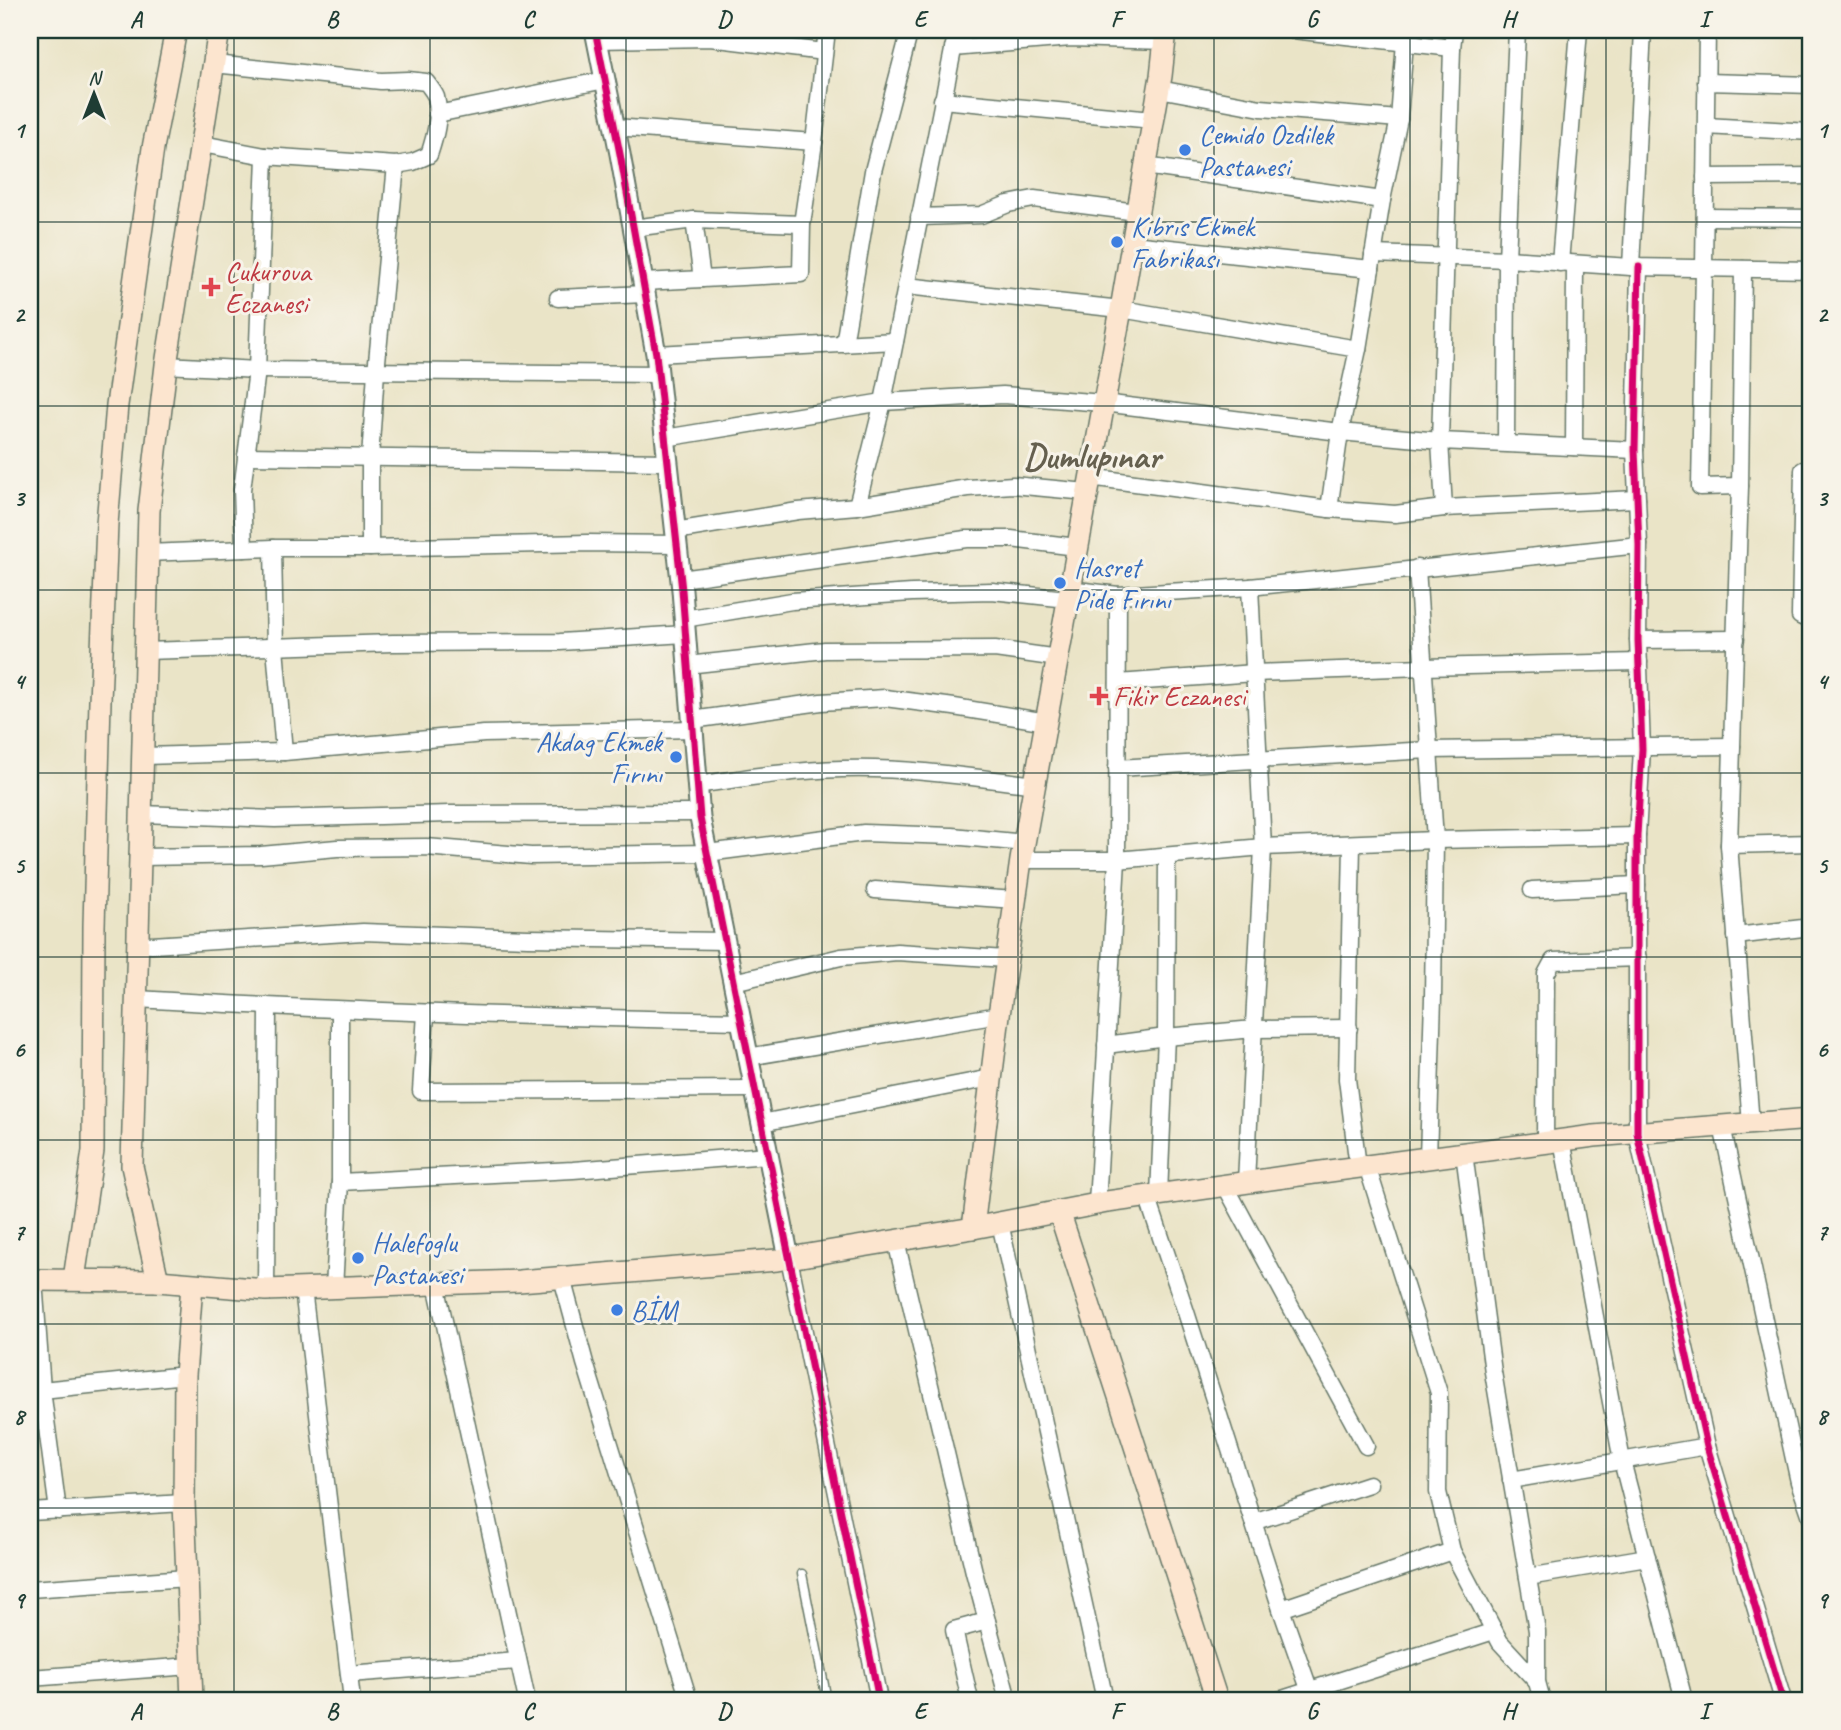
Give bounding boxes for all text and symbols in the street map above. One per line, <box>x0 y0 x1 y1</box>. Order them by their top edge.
text: A <box>130 5 144 34</box>
text: B <box>326 5 340 34</box>
text: C <box>523 5 537 34</box>
text: D <box>717 5 733 34</box>
text: E <box>914 5 930 34</box>
text: F <box>1111 5 1127 34</box>
text: G <box>1306 5 1321 34</box>
text: H <box>1501 5 1519 34</box>
text: I <box>1699 5 1714 34</box>
north arrow <box>60 60 130 130</box>
text: N <box>88 66 103 90</box>
text: 1 <box>14 116 27 145</box>
text: 1 <box>1817 116 1830 145</box>
place label: Cemido Ozdilek Pastanesi <box>1199 117 1335 184</box>
marker: Cemido Ozdilek Pastanesi <box>1177 142 1193 158</box>
place label: Kıbrıs Ekmek Fabrikası <box>1131 209 1257 276</box>
marker: Kıbrıs Ekmek Fabrikası <box>1109 234 1125 250</box>
place label: Cukurova Eczanesi <box>225 254 312 321</box>
marker: Cukurova Eczanesi <box>203 279 219 295</box>
text: 2 <box>14 300 27 329</box>
text: 2 <box>1817 300 1830 329</box>
district label: Dumlupınar <box>1024 434 1164 479</box>
text: 3 <box>14 484 27 513</box>
text: 3 <box>1817 484 1830 513</box>
place label: Hasret Pide Fırını <box>1074 550 1173 617</box>
marker: Hasret Pide Fırını <box>1052 575 1068 591</box>
text: 4 <box>14 667 27 696</box>
text: 4 <box>1817 667 1830 696</box>
place label: Fikir Eczanesi <box>1113 679 1249 714</box>
marker: Fikir Eczanesi <box>1091 688 1107 704</box>
place label: Akdag Ekmek Fırını <box>536 724 664 791</box>
marker: Akdag Ekmek Fırını <box>668 749 684 765</box>
text: 5 <box>14 851 26 880</box>
text: 5 <box>1817 851 1829 880</box>
text: 6 <box>14 1035 27 1064</box>
text: 6 <box>1817 1035 1830 1064</box>
text: 7 <box>14 1218 27 1247</box>
text: 7 <box>1817 1218 1830 1247</box>
place label: Halefoglu Pastanesi <box>372 1225 466 1292</box>
marker: Halefoglu Pastanesi <box>350 1250 366 1266</box>
place label: BİM <box>631 1293 680 1328</box>
marker: BİM <box>609 1302 625 1318</box>
text: 8 <box>14 1402 27 1431</box>
text: 8 <box>1817 1402 1830 1431</box>
text: 9 <box>14 1586 27 1615</box>
text: 9 <box>1817 1586 1830 1615</box>
text: A <box>130 1697 144 1726</box>
text: B <box>326 1697 340 1726</box>
text: C <box>523 1697 537 1726</box>
text: D <box>717 1697 733 1726</box>
text: E <box>914 1697 930 1726</box>
text: F <box>1111 1697 1127 1726</box>
text: G <box>1306 1697 1321 1726</box>
text: H <box>1501 1697 1519 1726</box>
text: I <box>1699 1697 1714 1726</box>

